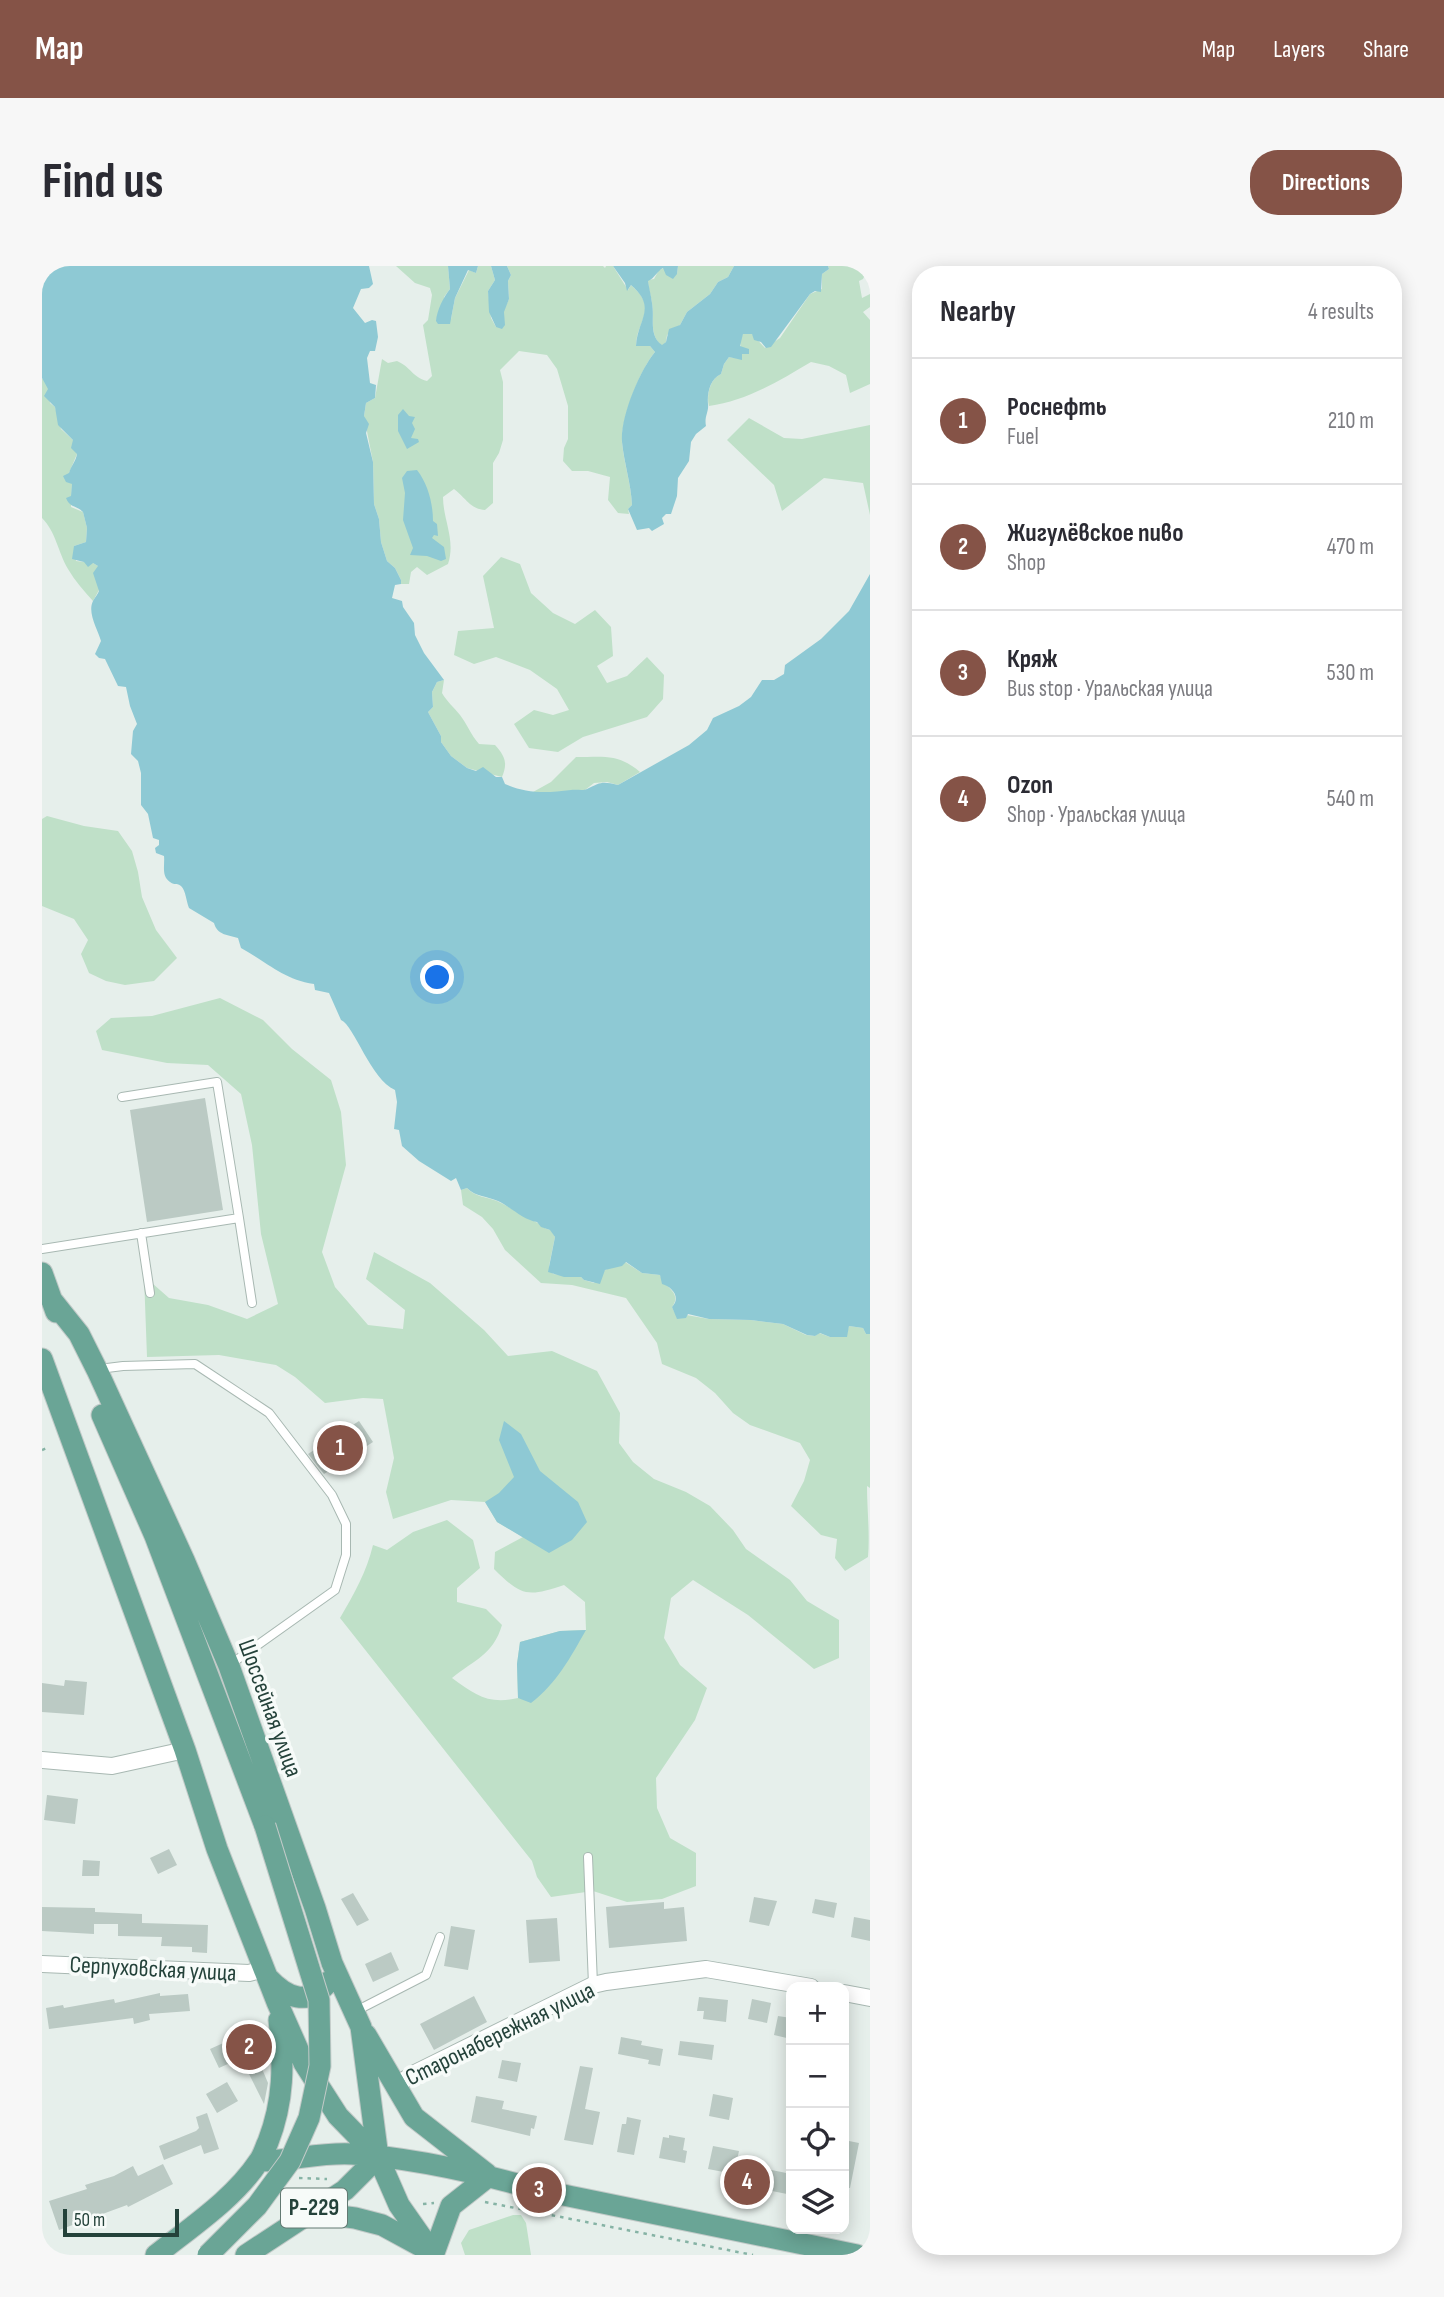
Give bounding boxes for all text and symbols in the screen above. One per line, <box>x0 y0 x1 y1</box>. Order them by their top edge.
text: Map <box>35 29 84 69</box>
text: Map <box>1202 35 1235 64</box>
text: Layers <box>1273 35 1325 64</box>
text: Share <box>1363 35 1409 64</box>
button: Directions <box>1250 150 1402 215</box>
text: Find us <box>42 153 164 212</box>
text: Nearby <box>940 294 1016 330</box>
text: 4 results <box>1308 298 1374 326</box>
text: Роснефть <box>1007 392 1107 423</box>
text: 1 <box>958 407 968 435</box>
text: 210 m <box>1328 407 1374 435</box>
text: Fuel <box>1007 423 1039 451</box>
text: Жигулёвское пиво <box>1007 518 1184 549</box>
text: 2 <box>958 533 968 561</box>
text: 470 m <box>1327 533 1374 561</box>
text: Shop <box>1007 549 1046 577</box>
text: Кряж <box>1007 644 1058 675</box>
text: 3 <box>958 659 968 687</box>
text: 530 m <box>1326 659 1374 687</box>
text: Bus stop · Уральская улица <box>1007 675 1213 703</box>
text: Ozon <box>1007 770 1053 801</box>
text: 4 <box>958 785 968 813</box>
text: 540 m <box>1326 785 1374 813</box>
text: Shop · Уральская улица <box>1007 801 1186 829</box>
your location <box>420 960 454 994</box>
pin: 1 <box>317 1422 363 1474</box>
street label: Шоссейная улица <box>232 1635 308 1781</box>
street label: Серпуховская улица <box>69 1950 237 1988</box>
street label: Старонабережная улица <box>401 1976 599 2092</box>
map controls <box>786 1982 849 2234</box>
button: + <box>786 1982 849 2045</box>
pin: 2 <box>226 2021 272 2073</box>
button: − <box>786 2045 849 2108</box>
button: locate <box>786 2108 849 2171</box>
pin: 4 <box>724 2156 770 2208</box>
pin: 3 <box>516 2164 562 2216</box>
button: layers <box>786 2171 849 2234</box>
road number: Р-229 <box>281 2189 347 2228</box>
scale bar <box>63 2206 178 2238</box>
text: 50 m <box>74 2209 105 2232</box>

